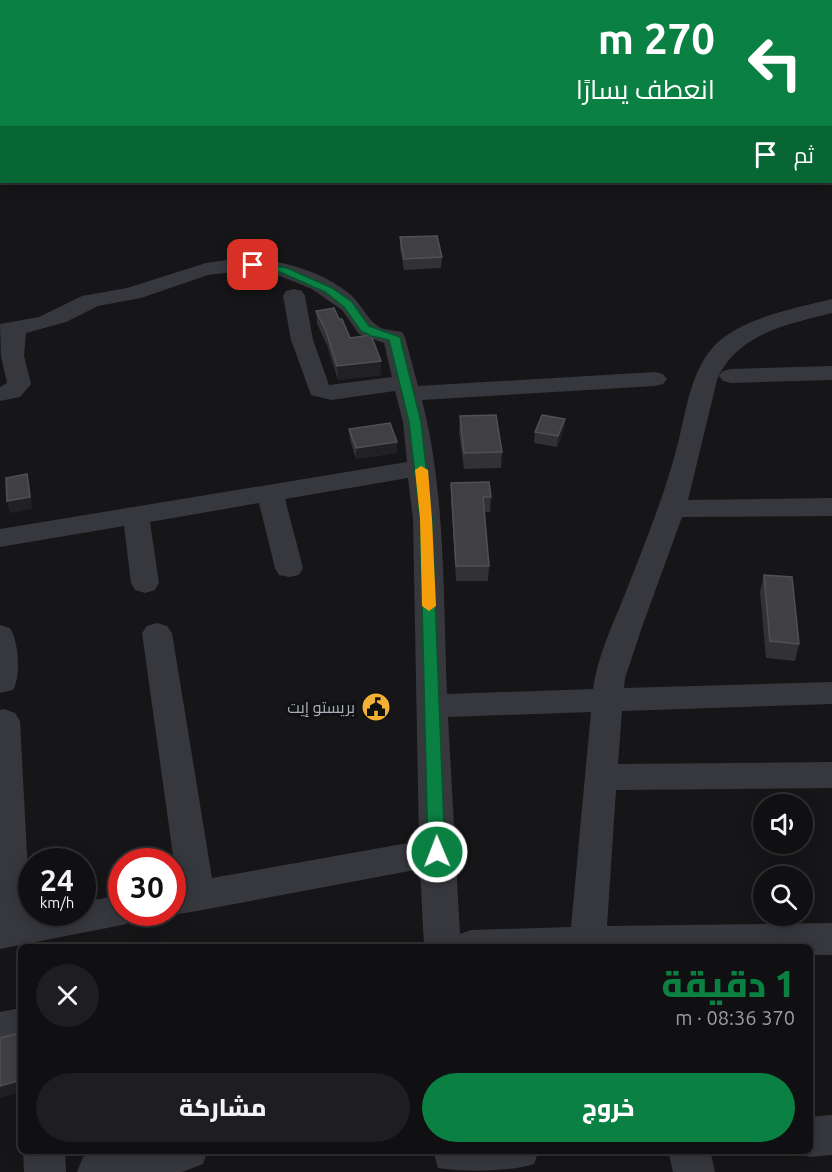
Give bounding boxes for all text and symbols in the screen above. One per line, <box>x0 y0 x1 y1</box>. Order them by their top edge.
text: 270 m <box>598 15 715 62</box>
icon: left <box>736 24 814 102</box>
text: انعطف يسارًا <box>576 74 715 104</box>
icon: arrive <box>749 138 782 171</box>
text: ثم <box>794 142 814 167</box>
pin <box>227 239 278 290</box>
icon: arrive <box>236 248 269 281</box>
public building icon: بريستو إيت <box>360 691 392 723</box>
place label: بريستو إيت <box>287 698 355 717</box>
map controls <box>753 794 813 926</box>
button: sound <box>753 794 813 854</box>
position arrow <box>405 820 469 884</box>
speed limit sign: 30 <box>108 848 186 926</box>
text: 24 <box>40 863 74 897</box>
button: search <box>753 866 813 926</box>
text: km/h <box>40 894 74 911</box>
text: 1 دقيقة <box>662 963 795 1004</box>
button: close <box>36 964 99 1027</box>
text: 370 m · 08:36 <box>675 1006 795 1029</box>
button: مشاركة <box>36 1073 410 1142</box>
button: خروج <box>422 1073 795 1142</box>

